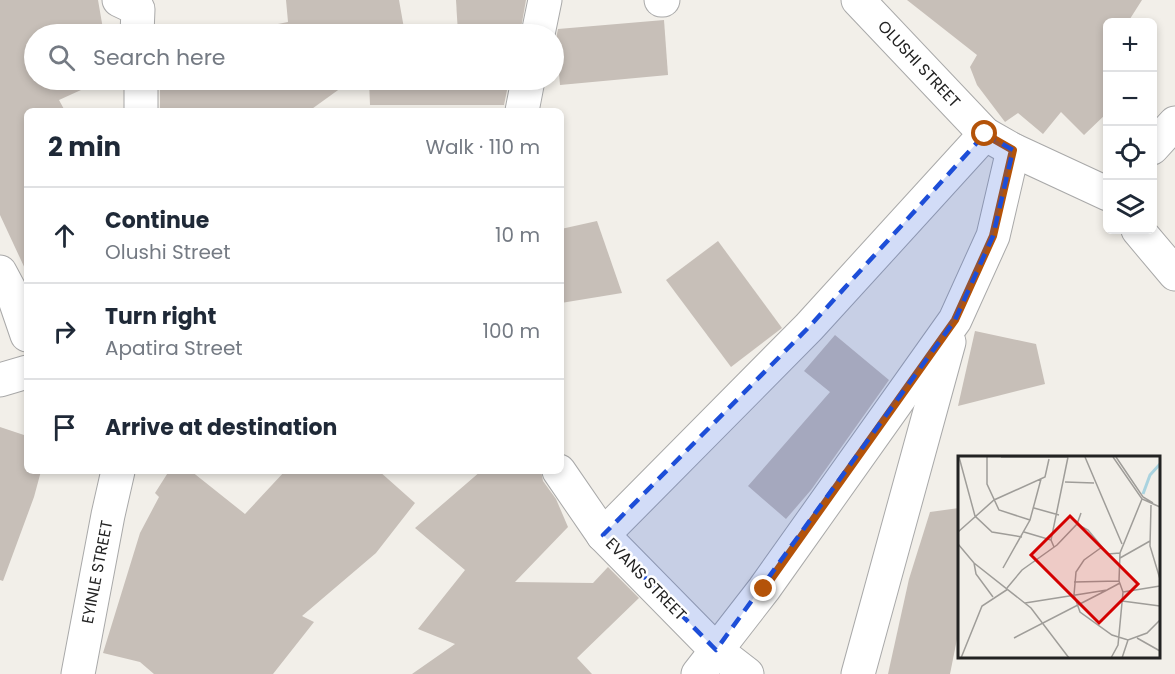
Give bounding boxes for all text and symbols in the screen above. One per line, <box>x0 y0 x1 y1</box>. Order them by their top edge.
street label: OLUSHI STREET <box>872 15 966 113</box>
map controls <box>1103 18 1157 234</box>
button: + <box>1103 18 1157 72</box>
search box <box>24 24 564 90</box>
icon: search <box>45 41 78 74</box>
text: Search here <box>93 42 226 73</box>
button: − <box>1103 72 1157 126</box>
route start <box>971 120 997 146</box>
button: locate <box>1103 126 1157 180</box>
text: 2 min <box>48 129 121 165</box>
text: Walk · 110 m <box>426 133 540 161</box>
button: layers <box>1103 180 1157 234</box>
text: Continue <box>105 205 209 236</box>
icon: ahead <box>48 219 81 252</box>
text: 10 m <box>495 221 540 249</box>
text: Olushi Street <box>105 238 231 266</box>
text: Turn right <box>105 301 216 332</box>
icon: right <box>48 315 81 348</box>
text: 100 m <box>483 317 540 345</box>
text: Apatira Street <box>105 334 243 362</box>
icon: arrive <box>48 411 81 444</box>
text: Arrive at destination <box>105 412 337 443</box>
inset map <box>958 456 1160 659</box>
street label: EYINLE STREET <box>76 518 118 626</box>
street label: EVANS STREET <box>600 532 692 626</box>
route end <box>750 575 776 601</box>

